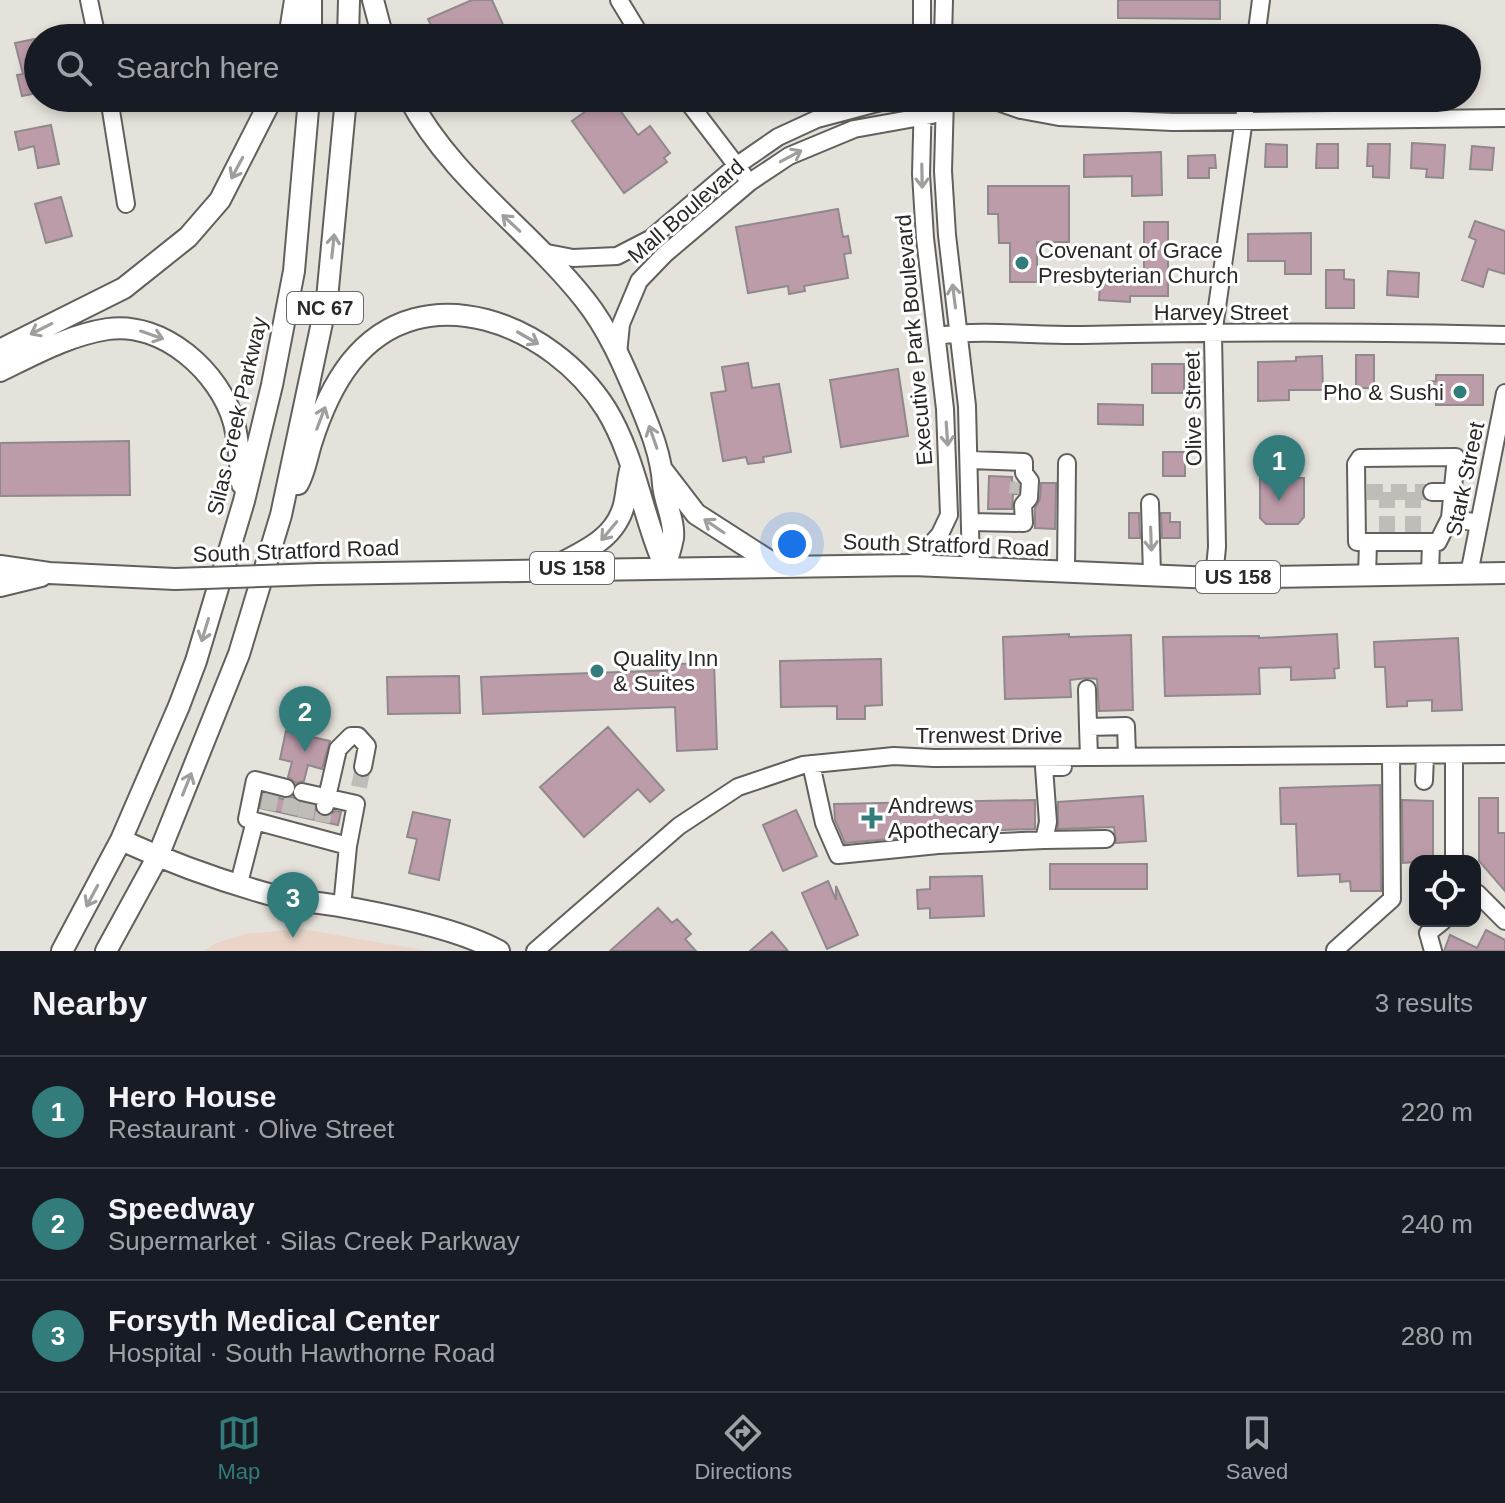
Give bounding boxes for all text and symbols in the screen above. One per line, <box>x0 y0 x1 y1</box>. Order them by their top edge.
search box <box>24 24 1481 112</box>
icon: search <box>52 46 96 90</box>
text: Search here <box>116 51 279 84</box>
one-way arrow <box>779 148 803 164</box>
street label: Mall Boulevard <box>623 154 749 268</box>
one-way arrow <box>228 155 244 179</box>
one-way arrow <box>914 162 930 189</box>
street label: Executive Park Boulevard <box>891 213 937 467</box>
one-way arrow <box>502 215 522 233</box>
one-way arrow <box>325 234 340 260</box>
place label: Covenant of Grace Presbyterian Church <box>1038 238 1239 288</box>
marker: Covenant of Grace Presbyterian Church <box>1013 254 1031 272</box>
one-way arrow <box>946 284 961 309</box>
road number: NC 67 <box>287 292 363 324</box>
street label: Harvey Street <box>1154 300 1288 325</box>
street label: Silas Creek Parkway <box>202 314 272 518</box>
one-way arrow <box>29 322 53 338</box>
one-way arrow <box>139 329 164 343</box>
one-way arrow <box>516 330 539 346</box>
street label: Olive Street <box>1179 351 1207 467</box>
place label: Pho & Sushi <box>1323 380 1444 405</box>
marker: Pho & Sushi <box>1451 383 1469 401</box>
one-way arrow <box>315 406 329 431</box>
street label: Stark Street <box>1441 420 1489 538</box>
one-way arrow <box>940 421 955 447</box>
one-way arrow <box>644 425 659 450</box>
pin: 1 <box>1253 435 1305 501</box>
one-way arrow <box>703 518 725 534</box>
one-way arrow <box>600 520 617 541</box>
your location <box>772 524 812 564</box>
one-way arrow <box>1144 525 1159 552</box>
street label: South Stratford Road <box>842 529 1050 561</box>
street label: South Stratford Road <box>192 535 400 567</box>
road number: US 158 <box>530 552 614 584</box>
road number: US 158 <box>1196 561 1280 593</box>
one-way arrow <box>197 616 212 642</box>
place label: Quality Inn & Suites <box>613 646 718 696</box>
marker: Quality Inn & Suites <box>588 662 606 680</box>
pin: 2 <box>279 686 331 752</box>
street label: Trenwest Drive <box>915 723 1063 748</box>
one-way arrow <box>181 772 195 797</box>
place label: Andrews Apothecary <box>888 793 999 843</box>
marker: Andrews Apothecary <box>863 809 881 827</box>
map controls <box>1409 855 1481 927</box>
button: locate <box>1409 855 1481 927</box>
pin: 3 <box>267 872 319 938</box>
one-way arrow <box>83 883 99 907</box>
text: Nearby <box>32 984 147 1022</box>
text: 3 results <box>1375 988 1473 1018</box>
text: Hero House <box>108 1080 276 1113</box>
text: 1 <box>51 1097 65 1127</box>
text: 220 m <box>1401 1097 1473 1127</box>
text: Restaurant · Olive Street <box>108 1114 394 1144</box>
text: Speedway <box>108 1192 255 1225</box>
text: 2 <box>51 1209 65 1239</box>
text: 240 m <box>1401 1209 1473 1239</box>
text: Supermarket · Silas Creek Parkway <box>108 1226 520 1256</box>
text: Forsyth Medical Center <box>108 1304 440 1337</box>
text: 3 <box>51 1321 65 1351</box>
text: 280 m <box>1401 1321 1473 1351</box>
text: Hospital · South Hawthorne Road <box>108 1338 495 1368</box>
tab: Map <box>217 1411 261 1485</box>
tab: Directions <box>694 1411 792 1485</box>
tab: Saved <box>1226 1411 1288 1485</box>

